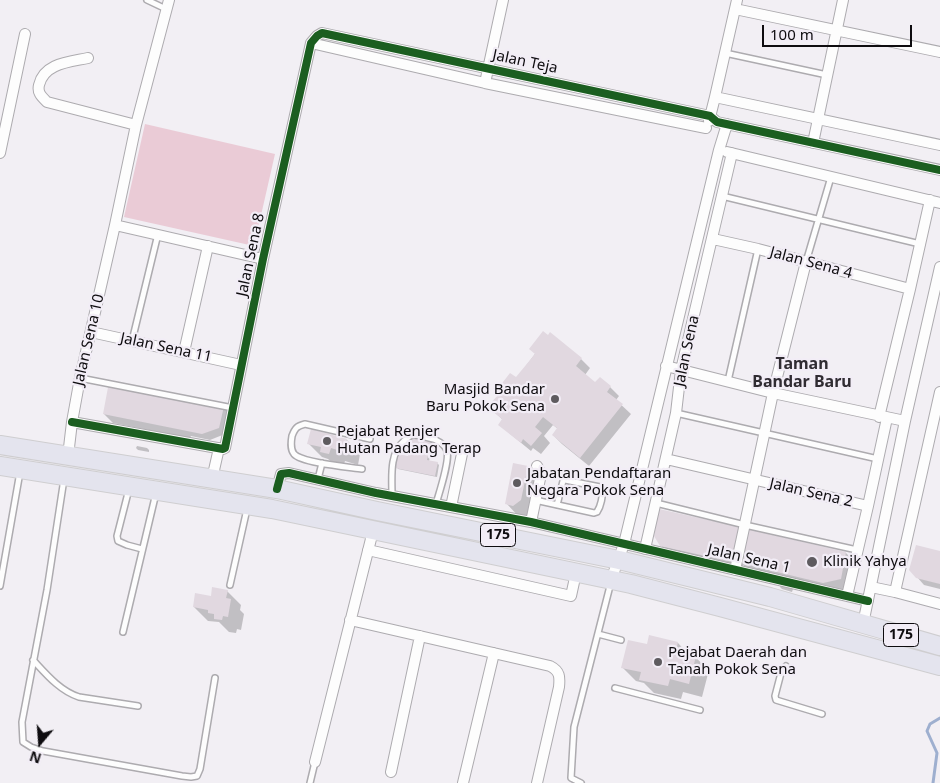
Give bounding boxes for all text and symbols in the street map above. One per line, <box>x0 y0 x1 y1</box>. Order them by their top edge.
scale bar <box>765 15 915 47</box>
text: 100 m <box>770 24 814 44</box>
street label: Jalan Teja <box>491 46 559 78</box>
street label: Jalan Sena 8 <box>233 212 269 298</box>
street label: Jalan Sena 4 <box>768 243 854 283</box>
street label: Jalan Sena 10 <box>70 292 108 388</box>
street label: Jalan Sena <box>671 314 703 388</box>
street label: Jalan Sena 11 <box>118 329 214 367</box>
district label: Taman Bandar Baru <box>752 354 852 392</box>
place label: Masjid Bandar Baru Pokok Sena <box>426 381 545 416</box>
marker: Masjid Bandar Baru Pokok Sena <box>549 393 561 405</box>
place label: Pejabat Renjer Hutan Padang Terap <box>337 423 481 458</box>
marker: Pejabat Renjer Hutan Padang Terap <box>321 435 333 447</box>
place label: Jabatan Pendaftaran Negara Pokok Sena <box>527 465 671 500</box>
street label: Jalan Sena 2 <box>768 475 854 511</box>
marker: Jabatan Pendaftaran Negara Pokok Sena <box>511 477 523 489</box>
road number: 175 <box>480 524 516 546</box>
street label: Jalan Sena 1 <box>706 541 792 577</box>
place label: Klinik Yahya <box>823 553 907 571</box>
marker: Klinik Yahya <box>805 555 819 569</box>
road number: 175 <box>884 624 918 646</box>
place label: Pejabat Daerah dan Tanah Pokok Sena <box>668 644 807 679</box>
marker: Pejabat Daerah dan Tanah Pokok Sena <box>652 656 664 668</box>
north arrow <box>15 718 65 768</box>
text: N <box>27 747 44 769</box>

